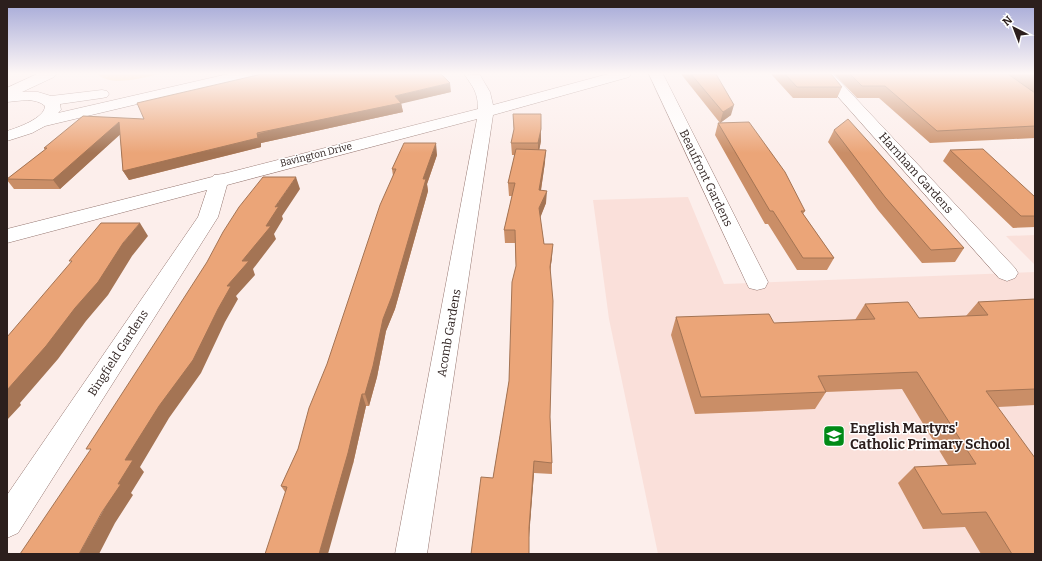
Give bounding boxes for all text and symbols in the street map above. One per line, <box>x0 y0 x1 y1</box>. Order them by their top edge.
north arrow <box>994 8 1034 48</box>
text: N <box>1000 13 1016 29</box>
street label: Beaufront Gardens <box>676 127 736 229</box>
street label: Harnham Gardens <box>876 130 956 216</box>
street label: Bavington Drive <box>279 140 353 170</box>
street label: Acomb Gardens <box>434 288 464 378</box>
street label: Bingfield Gardens <box>85 307 151 399</box>
place label: English Martyrs' Catholic Primary School <box>850 420 1011 453</box>
school or university icon: English Martyrs' Catholic Primary School <box>821 423 847 449</box>

